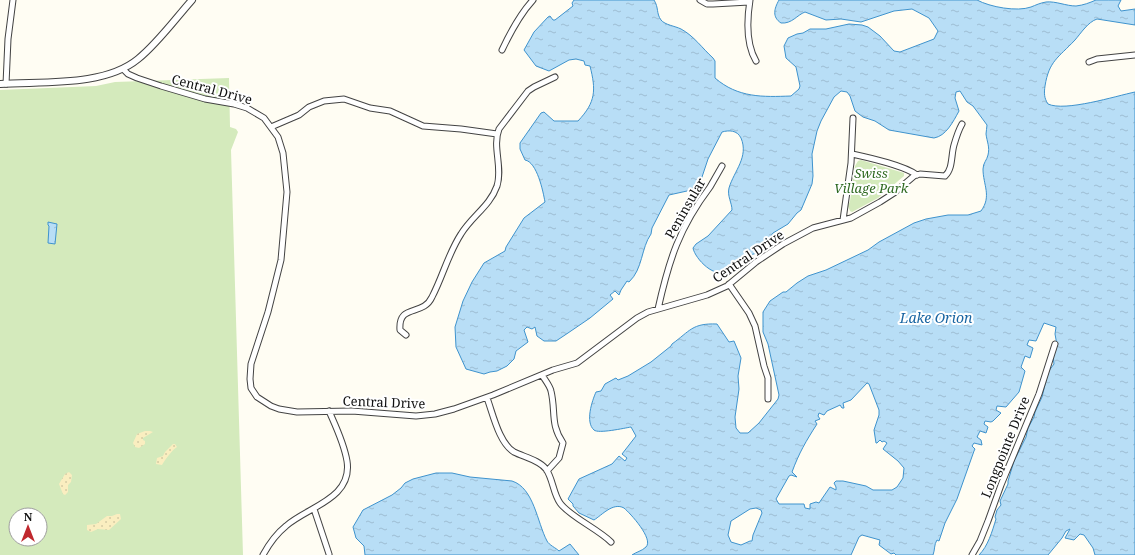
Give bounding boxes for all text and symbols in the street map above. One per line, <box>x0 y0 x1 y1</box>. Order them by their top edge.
street label: Central Drive <box>170 70 254 108</box>
park label: Swiss Village Park <box>834 164 909 197</box>
street label: Peninsular <box>660 174 710 242</box>
street label: Central Drive <box>709 225 787 287</box>
water label: Lake Orion <box>899 308 973 327</box>
street label: Central Drive <box>342 392 426 412</box>
street label: Longpointe Drive <box>976 393 1034 501</box>
north arrow <box>8 507 48 547</box>
text: N <box>24 509 33 524</box>

